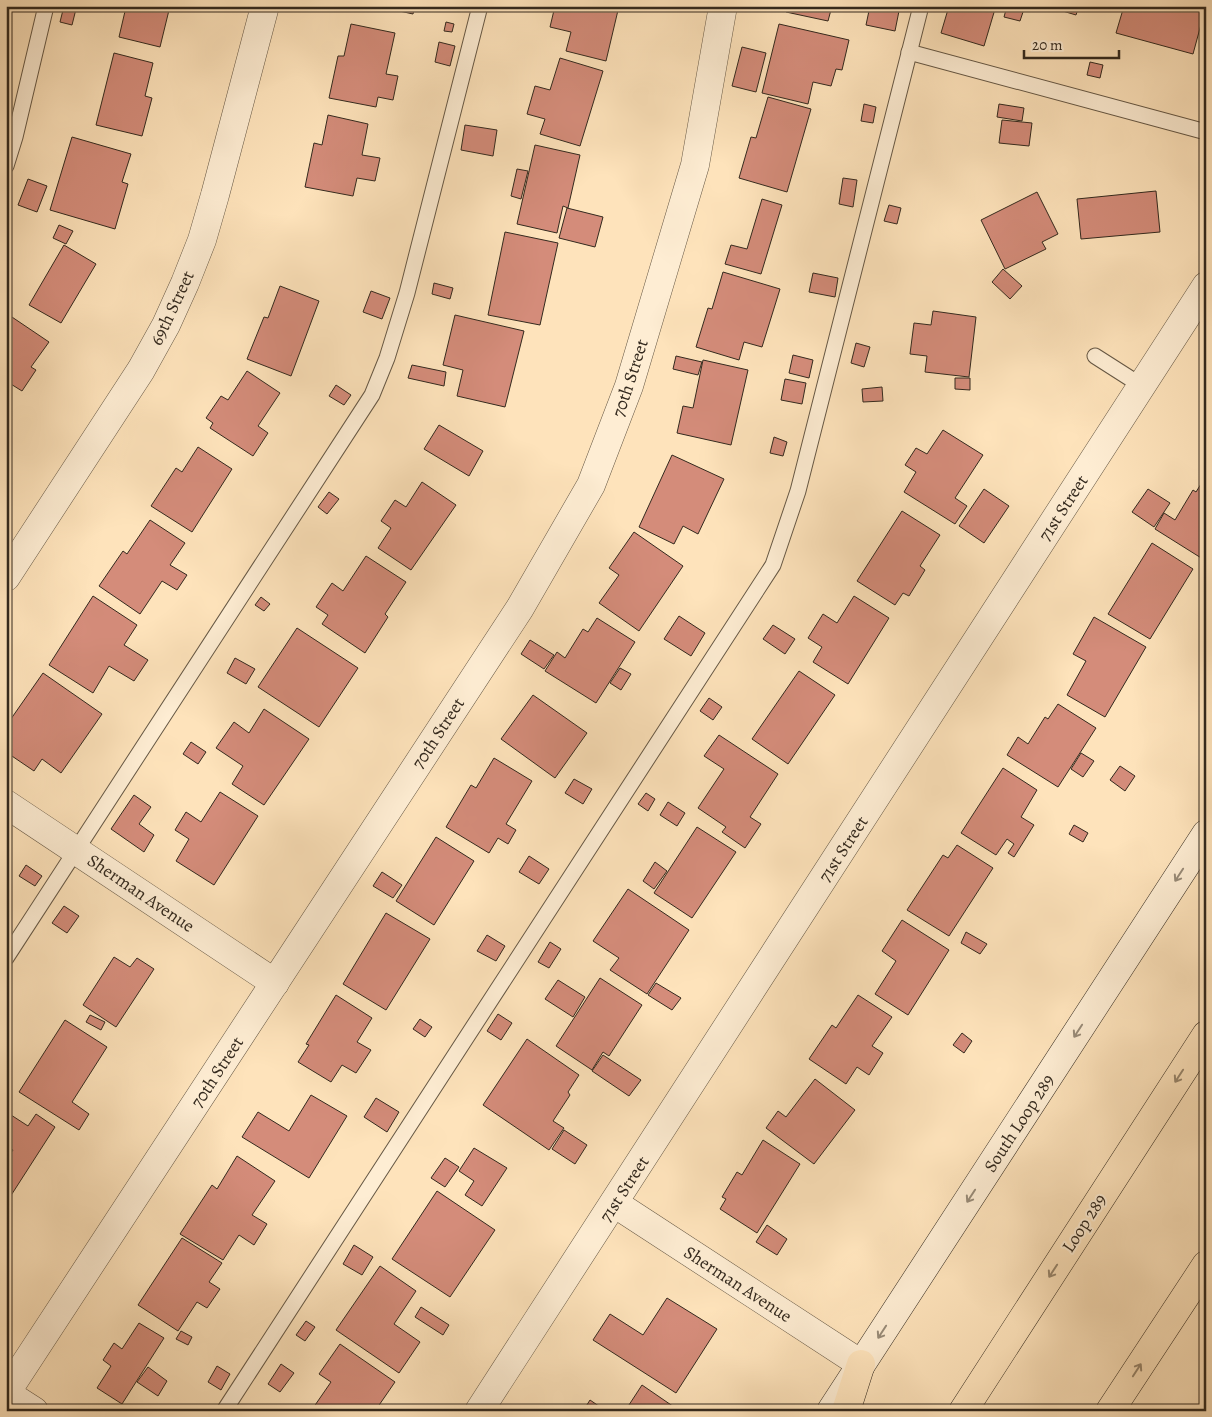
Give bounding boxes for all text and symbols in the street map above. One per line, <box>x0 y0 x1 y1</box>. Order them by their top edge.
scale bar <box>1024 28 1120 60</box>
text: 20 m <box>1032 35 1063 55</box>
street label: 69th Street <box>144 267 200 349</box>
street label: 70th Street <box>606 336 654 420</box>
street label: 71st Street <box>1033 470 1093 546</box>
street label: 70th Street <box>406 693 470 773</box>
street label: 71st Street <box>813 811 873 887</box>
street label: Sherman Avenue <box>83 848 199 938</box>
one-way arrow <box>1174 868 1185 882</box>
one-way arrow <box>1073 1023 1083 1037</box>
street label: 70th Street <box>185 1032 249 1112</box>
street label: South Loop 289 <box>978 1069 1060 1177</box>
one-way arrow <box>1174 1069 1184 1083</box>
street label: 71st Street <box>594 1151 654 1227</box>
one-way arrow <box>965 1189 976 1203</box>
street label: Loop 289 <box>1056 1189 1112 1257</box>
street label: Sherman Avenue <box>679 1240 797 1328</box>
one-way arrow <box>1048 1264 1058 1278</box>
one-way arrow <box>877 1325 887 1339</box>
one-way arrow <box>1132 1363 1142 1377</box>

